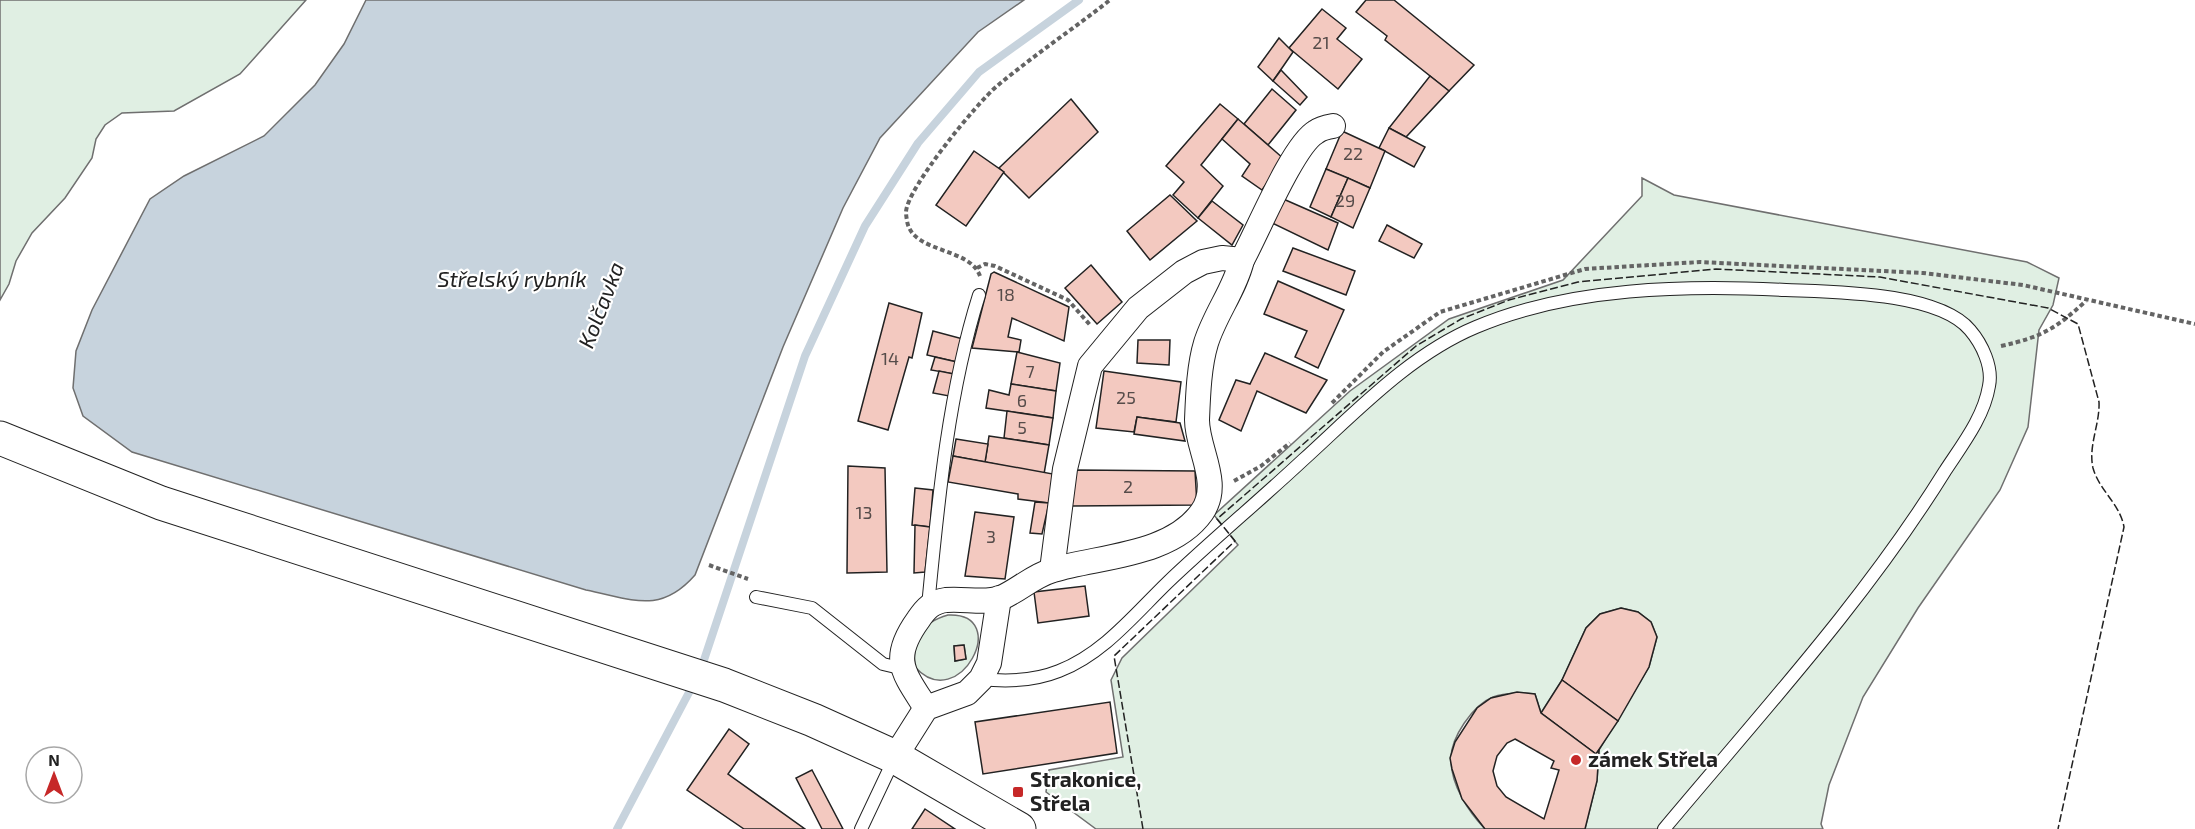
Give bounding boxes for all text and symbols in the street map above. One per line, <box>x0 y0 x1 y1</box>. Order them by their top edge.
house number: 21 <box>1312 31 1330 53</box>
house number: 22 <box>1343 142 1363 164</box>
house number: 29 <box>1335 189 1355 211</box>
water label: Kolčavka <box>572 258 628 351</box>
water label: Střelský rybník <box>437 265 587 292</box>
house number: 18 <box>997 283 1015 305</box>
house number: 14 <box>881 347 899 369</box>
house number: 7 <box>1025 360 1035 382</box>
house number: 25 <box>1116 386 1136 408</box>
house number: 6 <box>1017 389 1027 411</box>
house number: 5 <box>1017 416 1027 438</box>
house number: 2 <box>1123 475 1133 497</box>
house number: 13 <box>855 501 873 523</box>
house number: 3 <box>986 525 996 547</box>
north arrow <box>24 745 84 805</box>
place label: zámek Střela <box>1588 746 1718 771</box>
text: N <box>48 750 60 769</box>
marker: zámek Střela <box>1569 753 1583 767</box>
place label: Strakonice, Střela <box>1030 766 1141 815</box>
marker: Strakonice, Střela <box>1011 785 1025 799</box>

